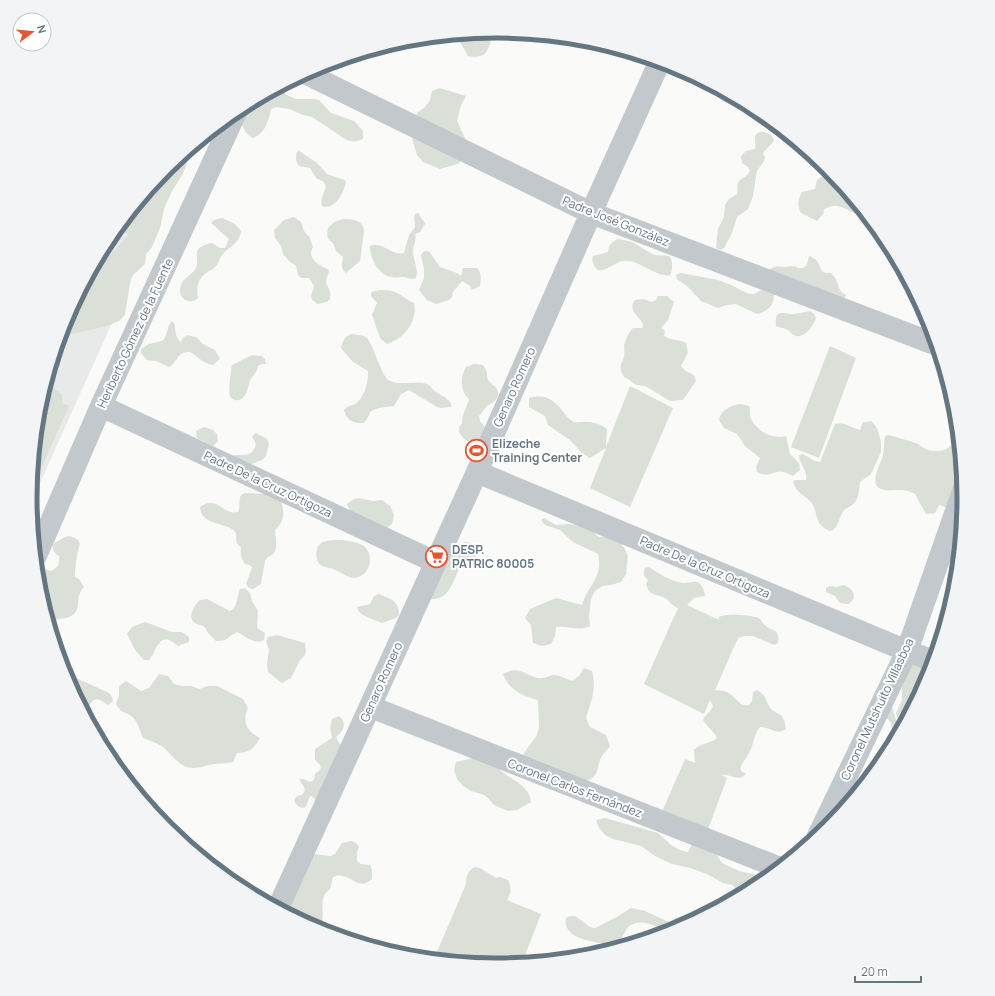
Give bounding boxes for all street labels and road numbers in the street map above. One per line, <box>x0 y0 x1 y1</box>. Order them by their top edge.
street label: Padre José González <box>560 192 672 250</box>
street label: Heriberto Gómez de la Fuente <box>93 255 177 411</box>
street label: Genaro Romero <box>489 344 539 430</box>
street label: Padre De la Cruz Ortigoza <box>201 447 335 521</box>
street label: Padre De la Cruz Ortigoza <box>637 532 773 602</box>
street label: Coronel Mutshuito Villasboa <box>837 635 917 783</box>
street label: Genaro Romero <box>356 639 406 725</box>
street label: Coronel Carlos Fernández <box>505 754 645 822</box>

